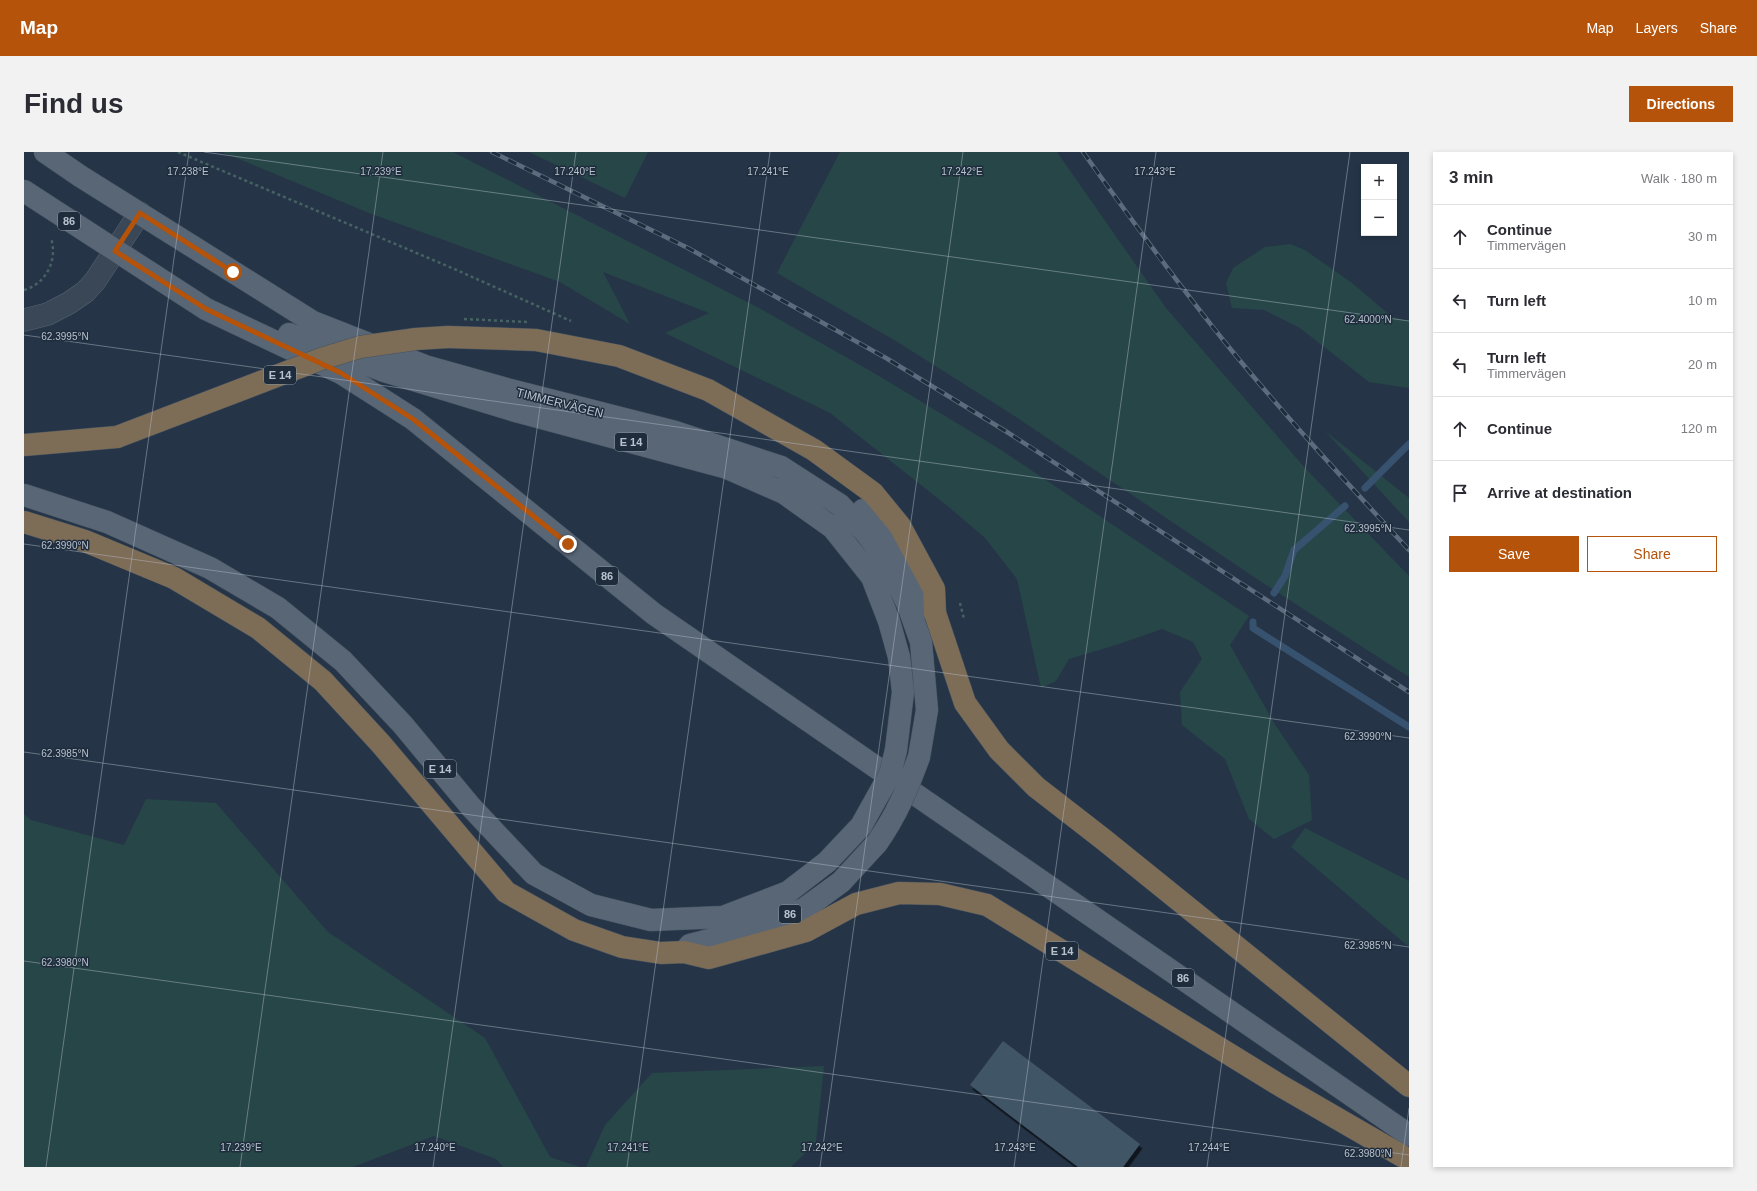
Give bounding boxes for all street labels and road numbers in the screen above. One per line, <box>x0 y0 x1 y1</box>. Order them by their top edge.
road number: 86 <box>58 212 80 230</box>
road number: E 14 <box>264 366 296 384</box>
street label: TIMMERVÄGEN <box>515 385 605 421</box>
road number: E 14 <box>615 433 647 451</box>
road number: 86 <box>596 567 618 585</box>
road number: E 14 <box>424 760 456 778</box>
road number: 86 <box>779 905 801 923</box>
road number: E 14 <box>1046 942 1078 960</box>
road number: 86 <box>1172 969 1194 987</box>

